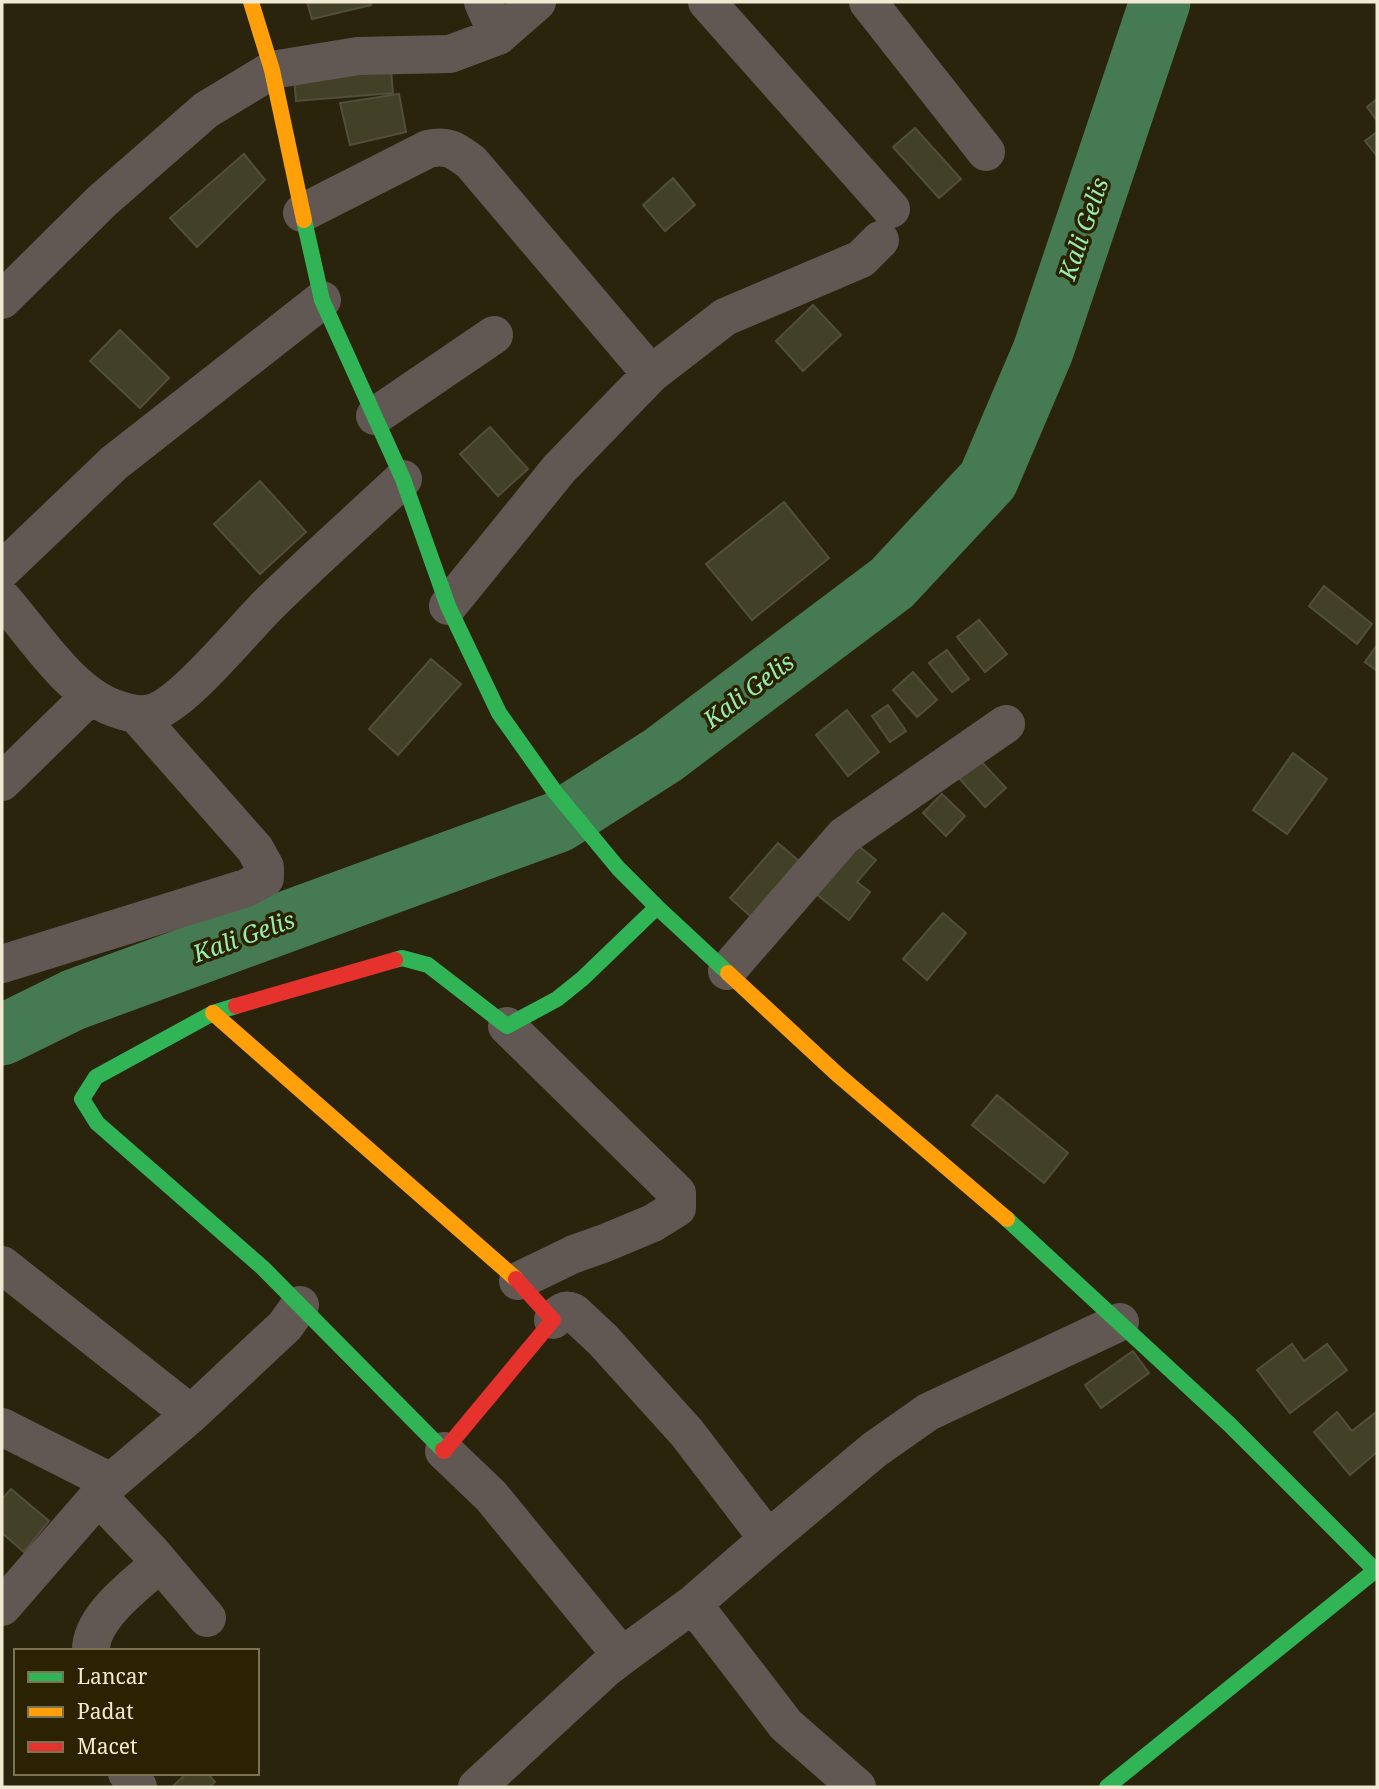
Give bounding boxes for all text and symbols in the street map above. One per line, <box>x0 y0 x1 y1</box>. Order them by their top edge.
water label: Kali Gelis <box>1049 173 1115 285</box>
water label: Kali Gelis <box>695 645 800 736</box>
water label: Kali Gelis <box>187 902 299 970</box>
legend <box>14 1649 259 1775</box>
text: Lancar <box>77 1662 148 1690</box>
text: Padat <box>77 1697 134 1725</box>
text: Macet <box>77 1732 137 1760</box>

